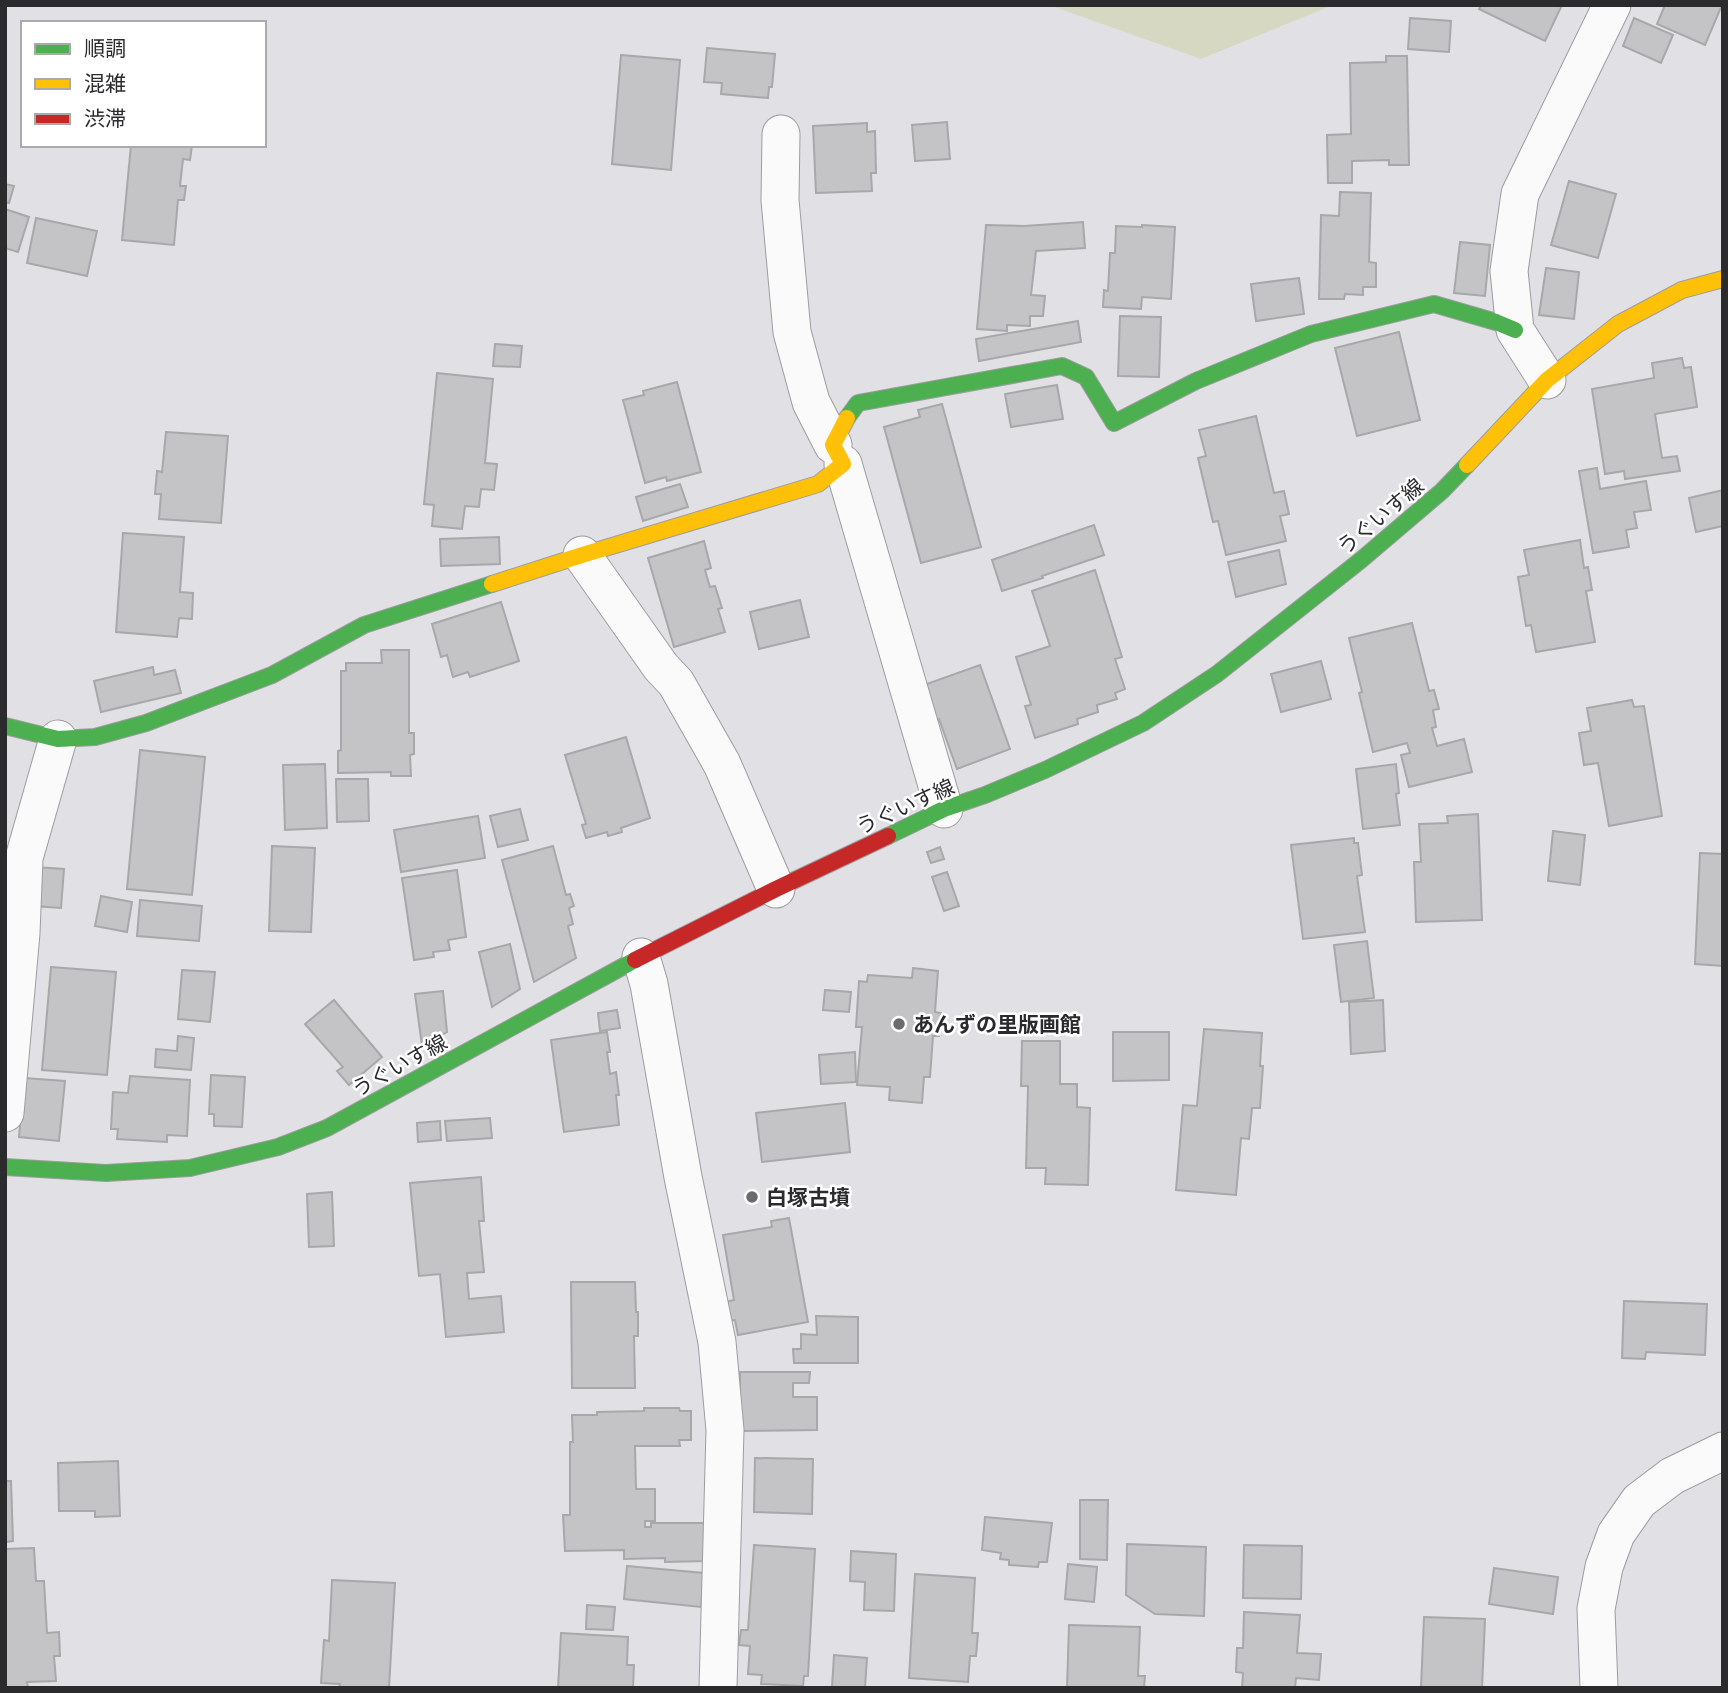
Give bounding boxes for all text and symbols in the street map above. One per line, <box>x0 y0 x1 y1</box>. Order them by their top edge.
legend <box>21 21 266 147</box>
text: 順調 <box>84 32 126 64</box>
text: 混雑 <box>84 67 126 99</box>
text: 渋滞 <box>84 102 126 134</box>
street label: うぐいす線 <box>1329 470 1431 562</box>
street label: うぐいす線 <box>851 770 959 842</box>
place label: あんずの里版画館 <box>913 1008 1081 1040</box>
marker: あんずの里版画館 <box>891 1016 907 1032</box>
street label: うぐいす線 <box>345 1026 453 1104</box>
place label: 白塚古墳 <box>766 1181 850 1213</box>
marker: 白塚古墳 <box>744 1189 760 1205</box>

